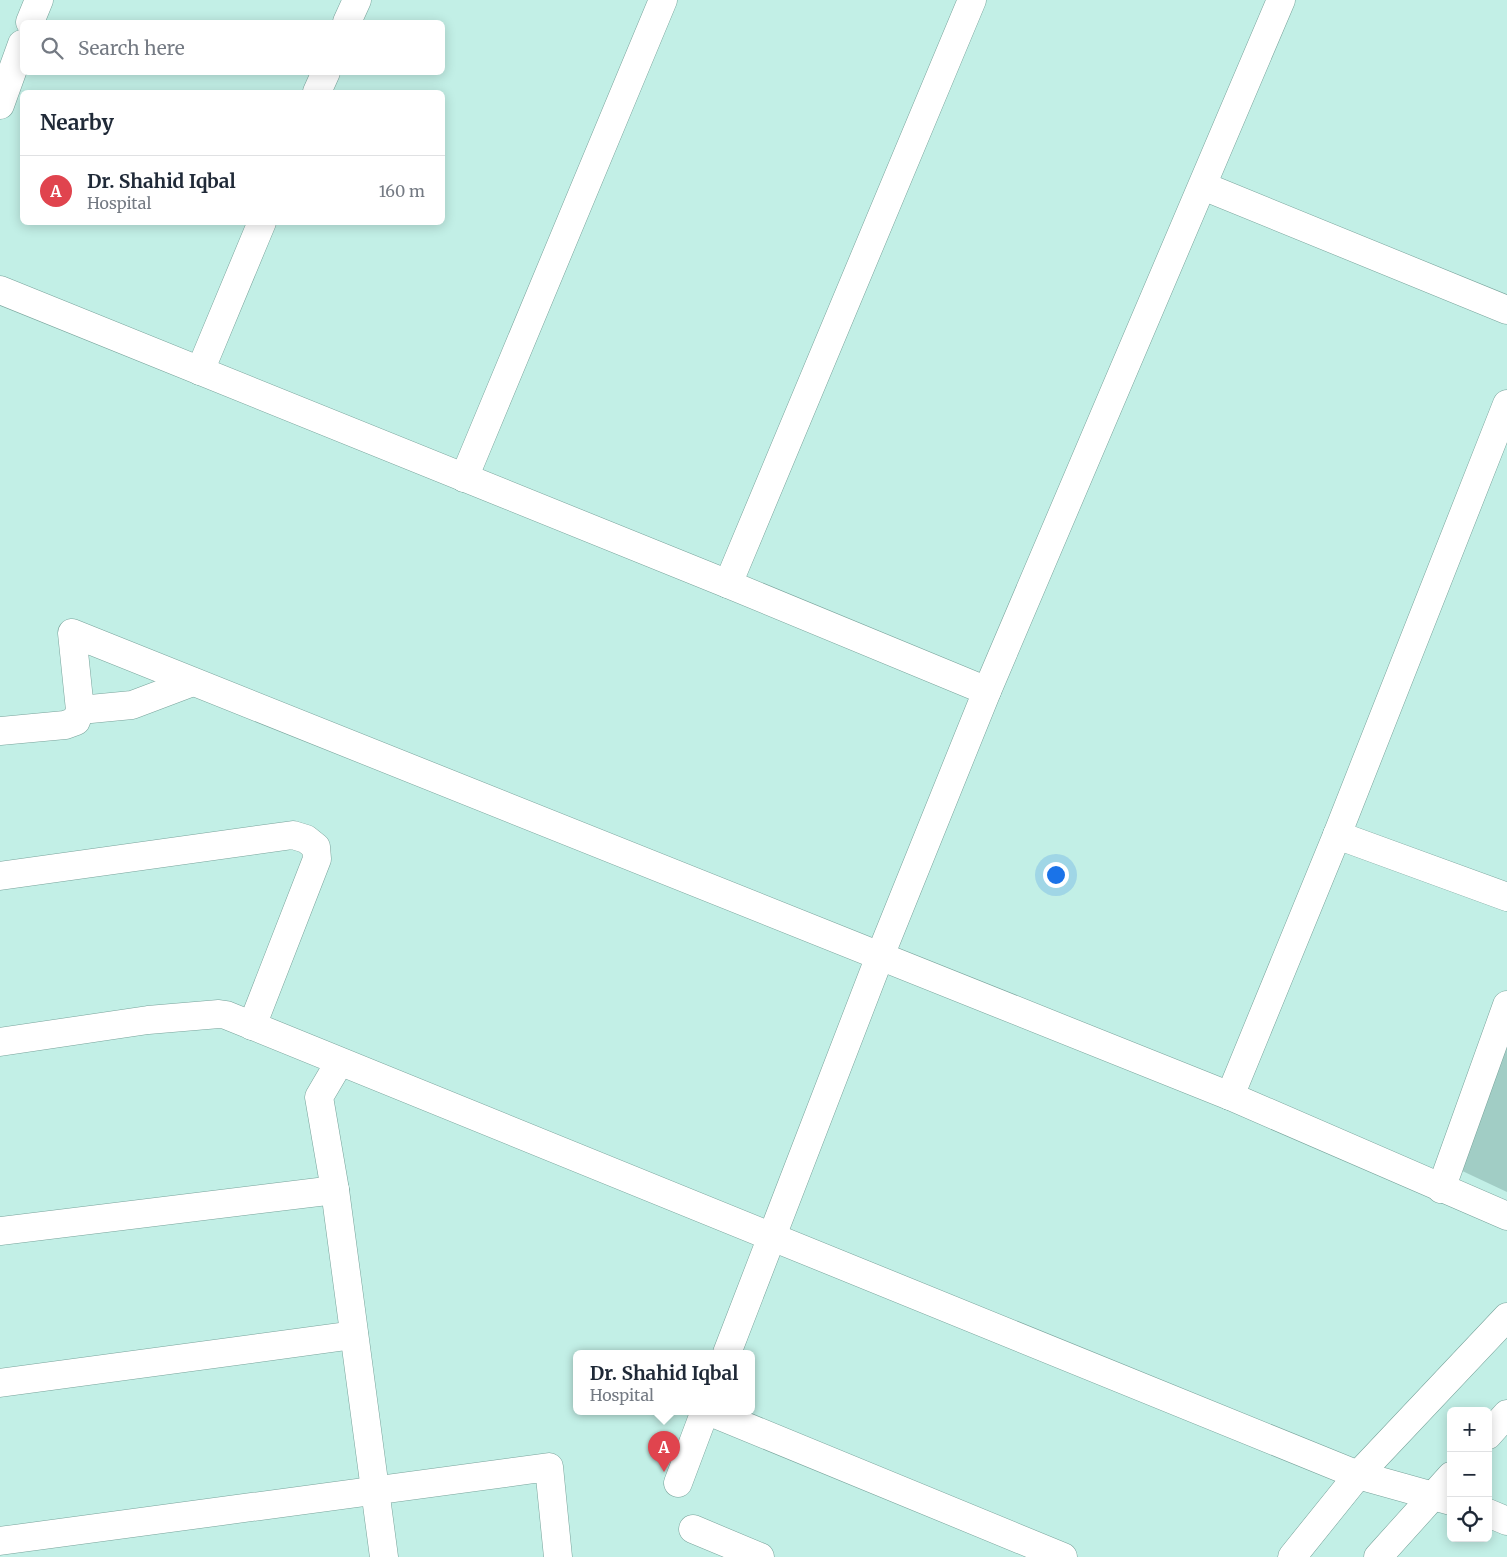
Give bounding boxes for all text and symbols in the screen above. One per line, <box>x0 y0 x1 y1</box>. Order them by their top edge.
search box <box>20 20 445 75</box>
icon: search <box>38 34 66 62</box>
text: Search here <box>78 36 185 60</box>
text: Nearby <box>40 109 114 136</box>
text: Dr. Shahid Iqbal <box>87 169 236 193</box>
text: A <box>50 181 62 201</box>
text: 160 m <box>379 181 425 201</box>
text: Hospital <box>87 193 151 213</box>
your location <box>1043 862 1069 888</box>
popup <box>573 1350 755 1415</box>
text: Dr. Shahid Iqbal <box>590 1361 738 1385</box>
text: Hospital <box>590 1385 654 1405</box>
map controls <box>1447 1407 1492 1542</box>
button: + <box>1447 1407 1492 1452</box>
pin: A <box>648 1431 680 1472</box>
button: − <box>1447 1452 1492 1497</box>
button: locate <box>1447 1497 1492 1542</box>

